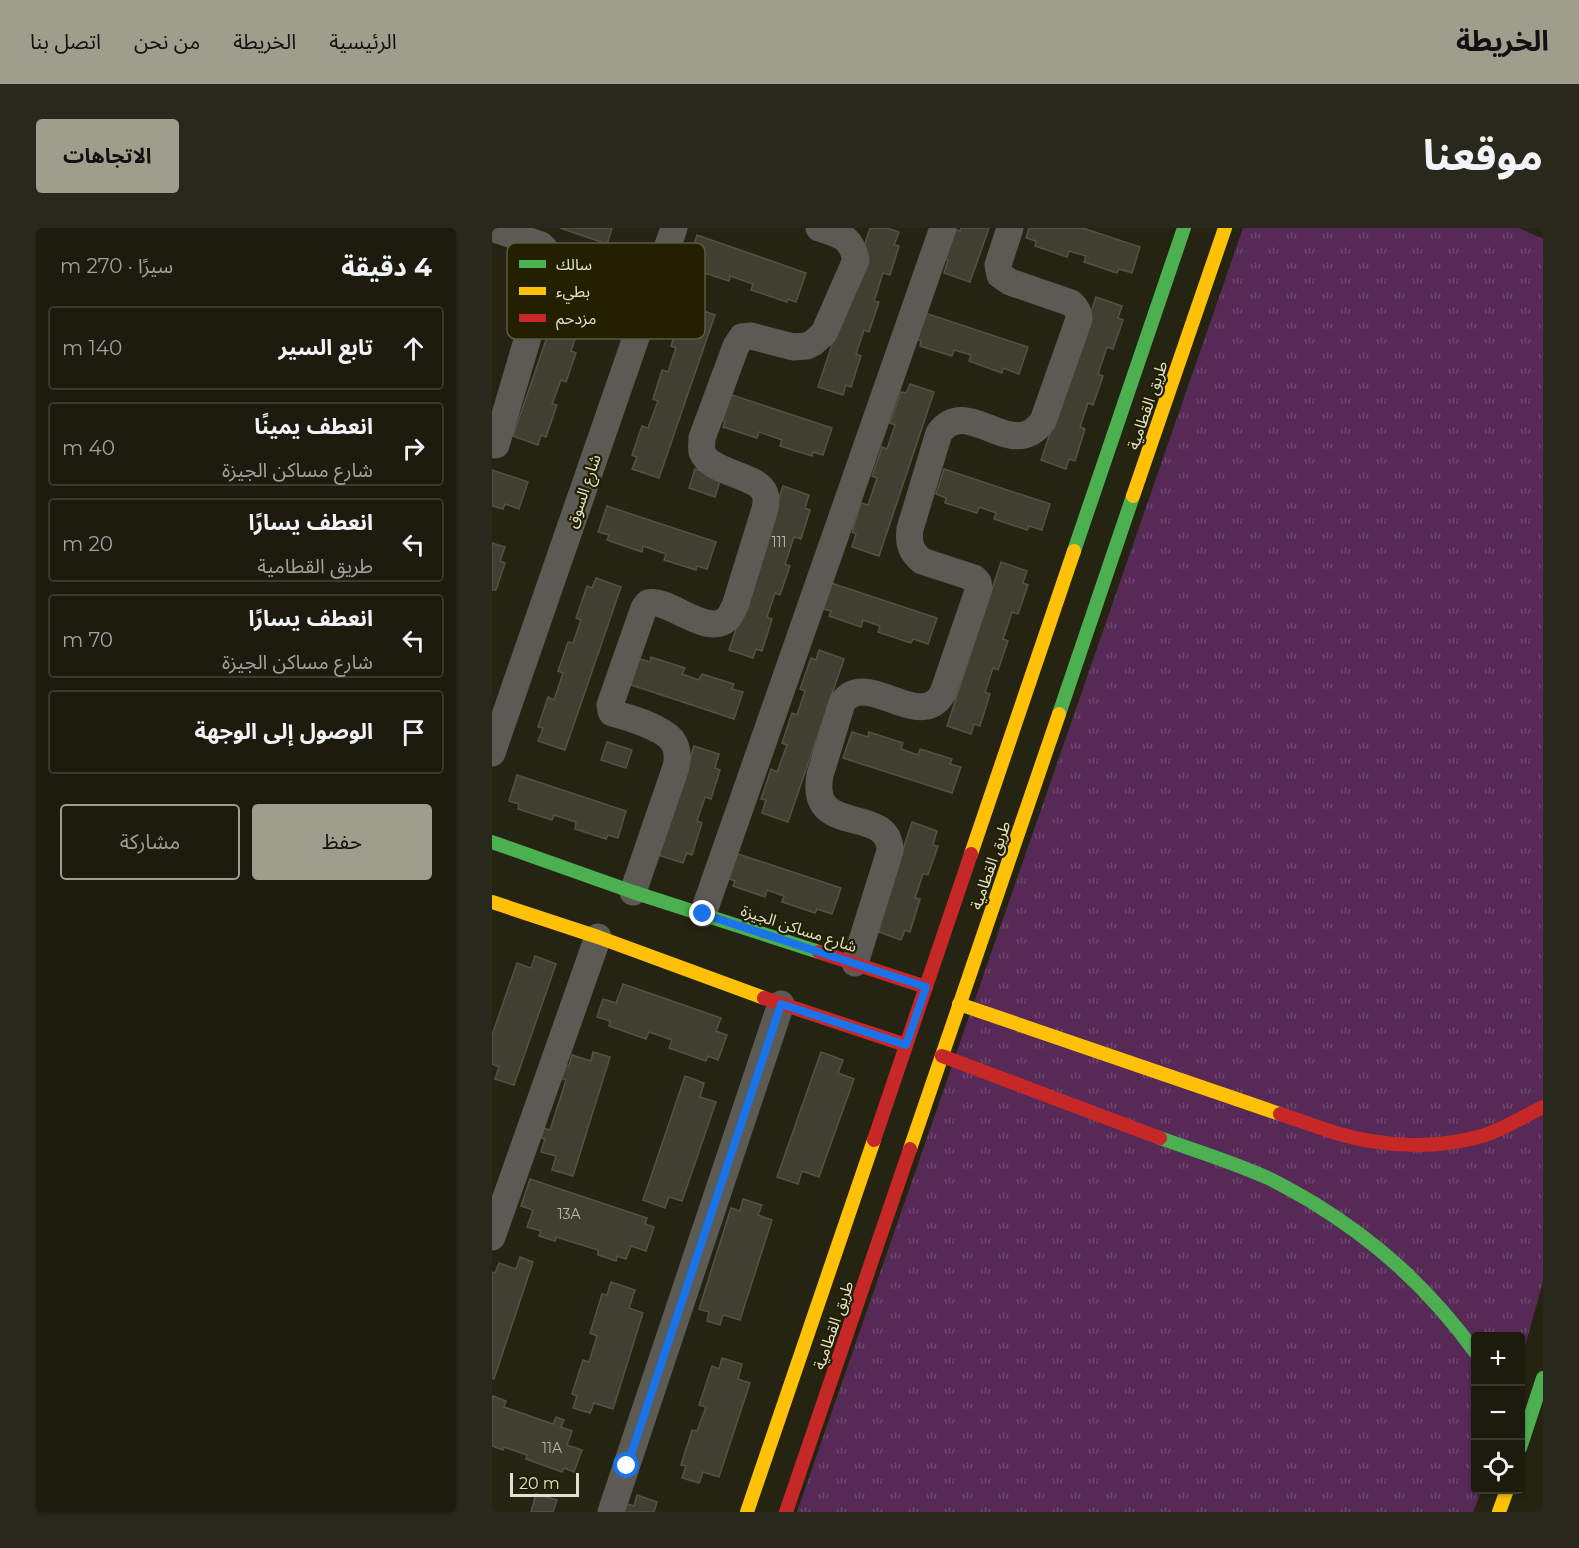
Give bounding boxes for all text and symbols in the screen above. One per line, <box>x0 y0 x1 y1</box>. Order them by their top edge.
text: الخريطة <box>1456 24 1549 58</box>
text: اتصل بنا <box>30 29 101 54</box>
text: من نحن <box>134 29 200 54</box>
text: الخريطة <box>233 29 296 54</box>
text: الرئيسية <box>329 29 397 54</box>
button: الاتجاهات <box>36 119 179 193</box>
text: موقعنا <box>1423 129 1543 181</box>
legend <box>507 243 705 339</box>
text: 4 دقيقة <box>341 251 432 283</box>
text: سيرًا · 270 m <box>60 254 173 278</box>
text: سالك <box>556 255 592 274</box>
text: بطيء <box>556 282 590 304</box>
text: مزدحم <box>556 309 596 331</box>
icon: ahead <box>397 332 430 365</box>
text: تابع السير <box>279 334 373 361</box>
text: 140 m <box>62 336 122 360</box>
street label: طريق القطامية <box>1123 358 1173 452</box>
text: انعطف يمينًا <box>254 413 373 440</box>
icon: right <box>397 432 430 465</box>
text: 40 m <box>62 436 115 460</box>
street label: شارع السوق <box>562 452 608 532</box>
text: شارع مساكن الجيزة <box>222 458 373 482</box>
text: انعطف يسارًا <box>249 509 373 536</box>
icon: left <box>397 528 430 561</box>
text: 20 m <box>62 532 113 556</box>
house number: 111 <box>771 533 787 551</box>
text: طريق القطامية <box>257 554 373 578</box>
text: انعطف يسارًا <box>249 605 373 632</box>
icon: left <box>397 624 430 657</box>
text: 70 m <box>62 628 113 652</box>
text: شارع مساكن الجيزة <box>222 650 373 674</box>
icon: arrive <box>397 716 430 749</box>
text: الوصول إلى الوجهة <box>194 718 373 745</box>
button: مشاركة <box>60 804 240 880</box>
button: حفظ <box>252 804 432 880</box>
street label: طريق القطامية <box>966 818 1016 912</box>
route end <box>689 900 715 926</box>
street label: شارع مساكن الجيزة <box>738 901 859 959</box>
house number: 13A <box>557 1205 581 1223</box>
street label: طريق القطامية <box>809 1278 859 1372</box>
map controls <box>1471 1332 1525 1494</box>
button: + <box>1471 1332 1525 1386</box>
button: − <box>1471 1386 1525 1440</box>
house number: 11A <box>542 1439 563 1457</box>
button: locate <box>1471 1440 1525 1494</box>
route start <box>613 1452 639 1478</box>
scale bar <box>510 1470 579 1498</box>
text: 20 m <box>519 1474 560 1493</box>

